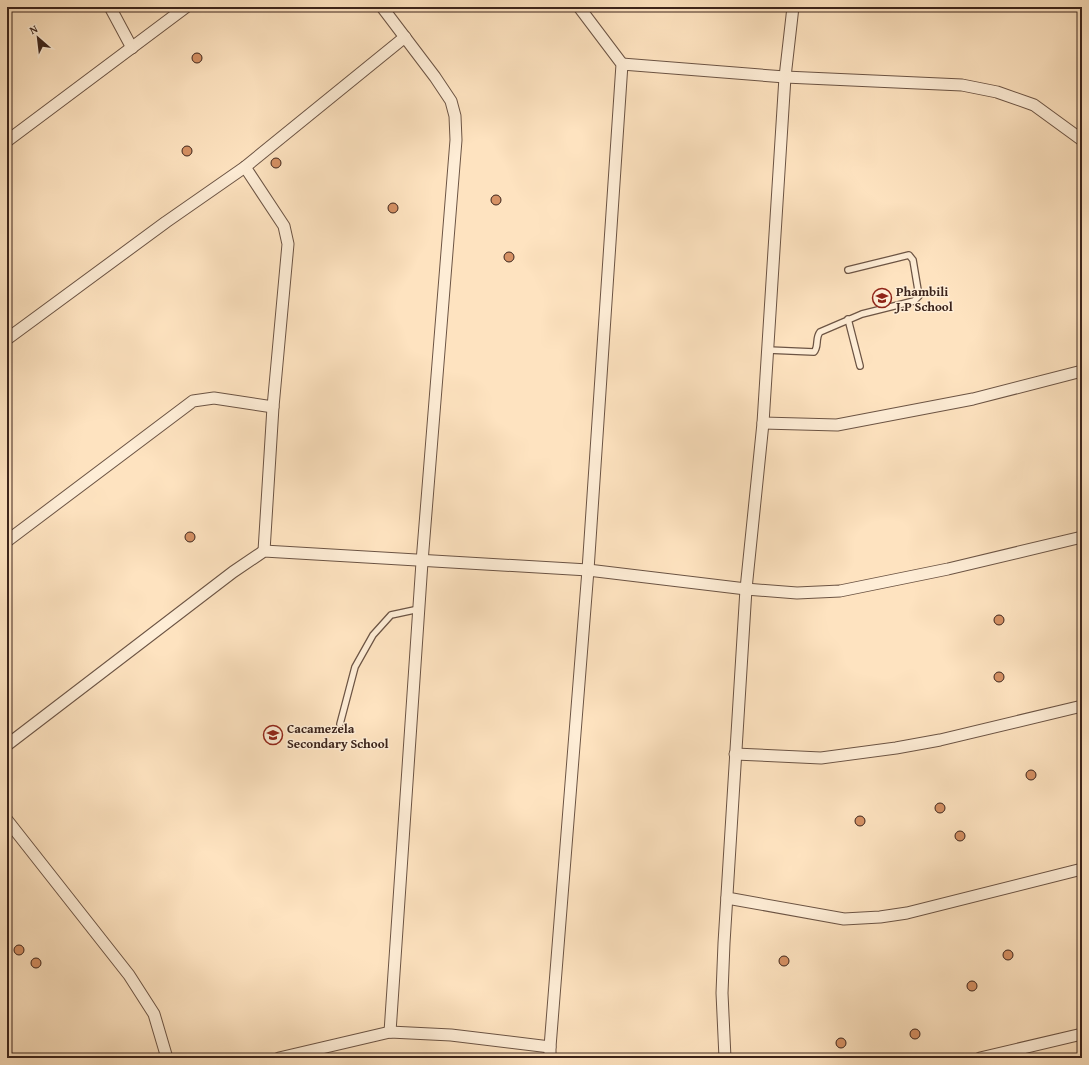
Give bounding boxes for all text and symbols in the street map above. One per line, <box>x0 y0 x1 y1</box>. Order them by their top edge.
north arrow <box>18 18 58 58</box>
text: N <box>26 20 41 38</box>
place label: Phambili J.P School <box>894 282 953 316</box>
school or university icon: Phambili J.P School <box>871 287 893 309</box>
place label: Cacamezela Secondary School <box>287 719 389 753</box>
school or university icon: Cacamezela Secondary School <box>262 724 284 746</box>

